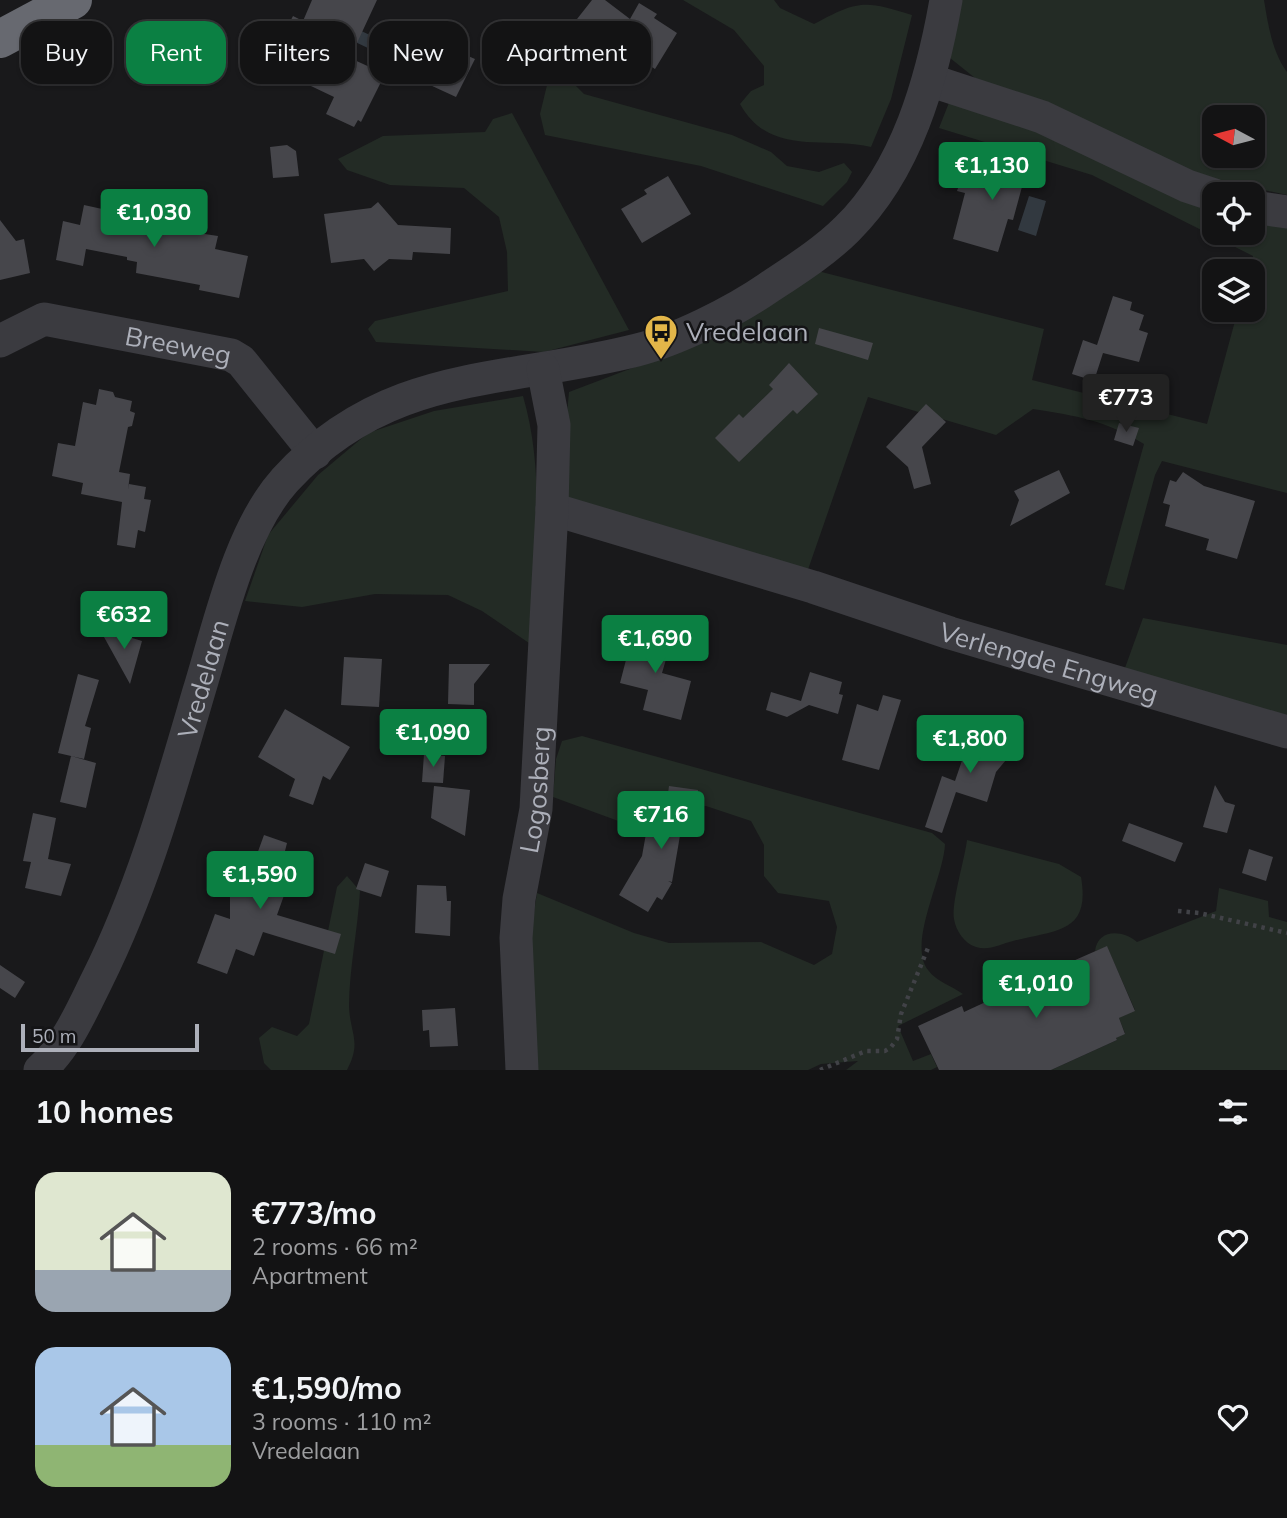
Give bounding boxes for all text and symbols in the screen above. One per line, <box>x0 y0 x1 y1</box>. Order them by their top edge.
chip: Buy <box>21 21 112 84</box>
chip: Rent <box>126 21 226 84</box>
chip: Filters <box>240 21 355 84</box>
chip: New <box>369 21 468 84</box>
chip: Apartment <box>482 21 651 84</box>
north arrow <box>1202 105 1265 168</box>
map controls <box>1202 105 1265 322</box>
pin: €1,130 <box>935 142 1049 202</box>
text: €1,130 <box>955 150 1029 179</box>
button: locate <box>1202 182 1265 245</box>
pin: €1,030 <box>97 190 211 249</box>
text: €1,030 <box>117 197 191 226</box>
button: layers <box>1202 259 1265 322</box>
bus stop icon: Vredelaan <box>642 312 680 361</box>
place label: Vredelaan <box>686 315 808 348</box>
street label: Breeweg <box>123 319 234 371</box>
pin: €773 <box>1085 374 1167 434</box>
text: €773 <box>1098 382 1154 411</box>
pin: €632 <box>83 592 165 651</box>
text: €632 <box>96 599 152 628</box>
street label: Verlengde Engweg <box>935 614 1162 710</box>
street label: Vredelaan <box>170 615 235 742</box>
pin: €1,690 <box>598 616 712 675</box>
text: €1,690 <box>618 623 692 652</box>
pin: €1,090 <box>376 710 490 769</box>
pin: €1,800 <box>913 716 1027 775</box>
text: €1,090 <box>396 717 470 746</box>
text: €1,800 <box>933 723 1007 752</box>
street label: Logosberg <box>512 726 557 856</box>
pin: €716 <box>620 792 702 851</box>
text: €716 <box>633 799 689 828</box>
pin: €1,590 <box>203 852 317 911</box>
text: €1,590 <box>223 859 297 888</box>
pin: €1,010 <box>979 960 1093 1020</box>
text: €1,010 <box>999 968 1073 997</box>
scale bar <box>21 1021 200 1053</box>
text: 50 m <box>32 1024 76 1048</box>
text: 10 homes <box>35 1093 174 1131</box>
icon: filters <box>1214 1093 1252 1131</box>
text: €773/mo <box>252 1194 376 1232</box>
icon: home <box>91 1200 175 1284</box>
icon: heart <box>1214 1223 1252 1261</box>
text: 2 rooms · 66 m² <box>252 1232 418 1261</box>
text: Apartment <box>252 1261 368 1290</box>
text: €1,590/mo <box>252 1369 402 1407</box>
icon: home <box>91 1375 175 1459</box>
icon: heart <box>1214 1398 1252 1436</box>
text: 3 rooms · 110 m² <box>252 1407 432 1436</box>
text: Vredelaan <box>252 1436 360 1465</box>

